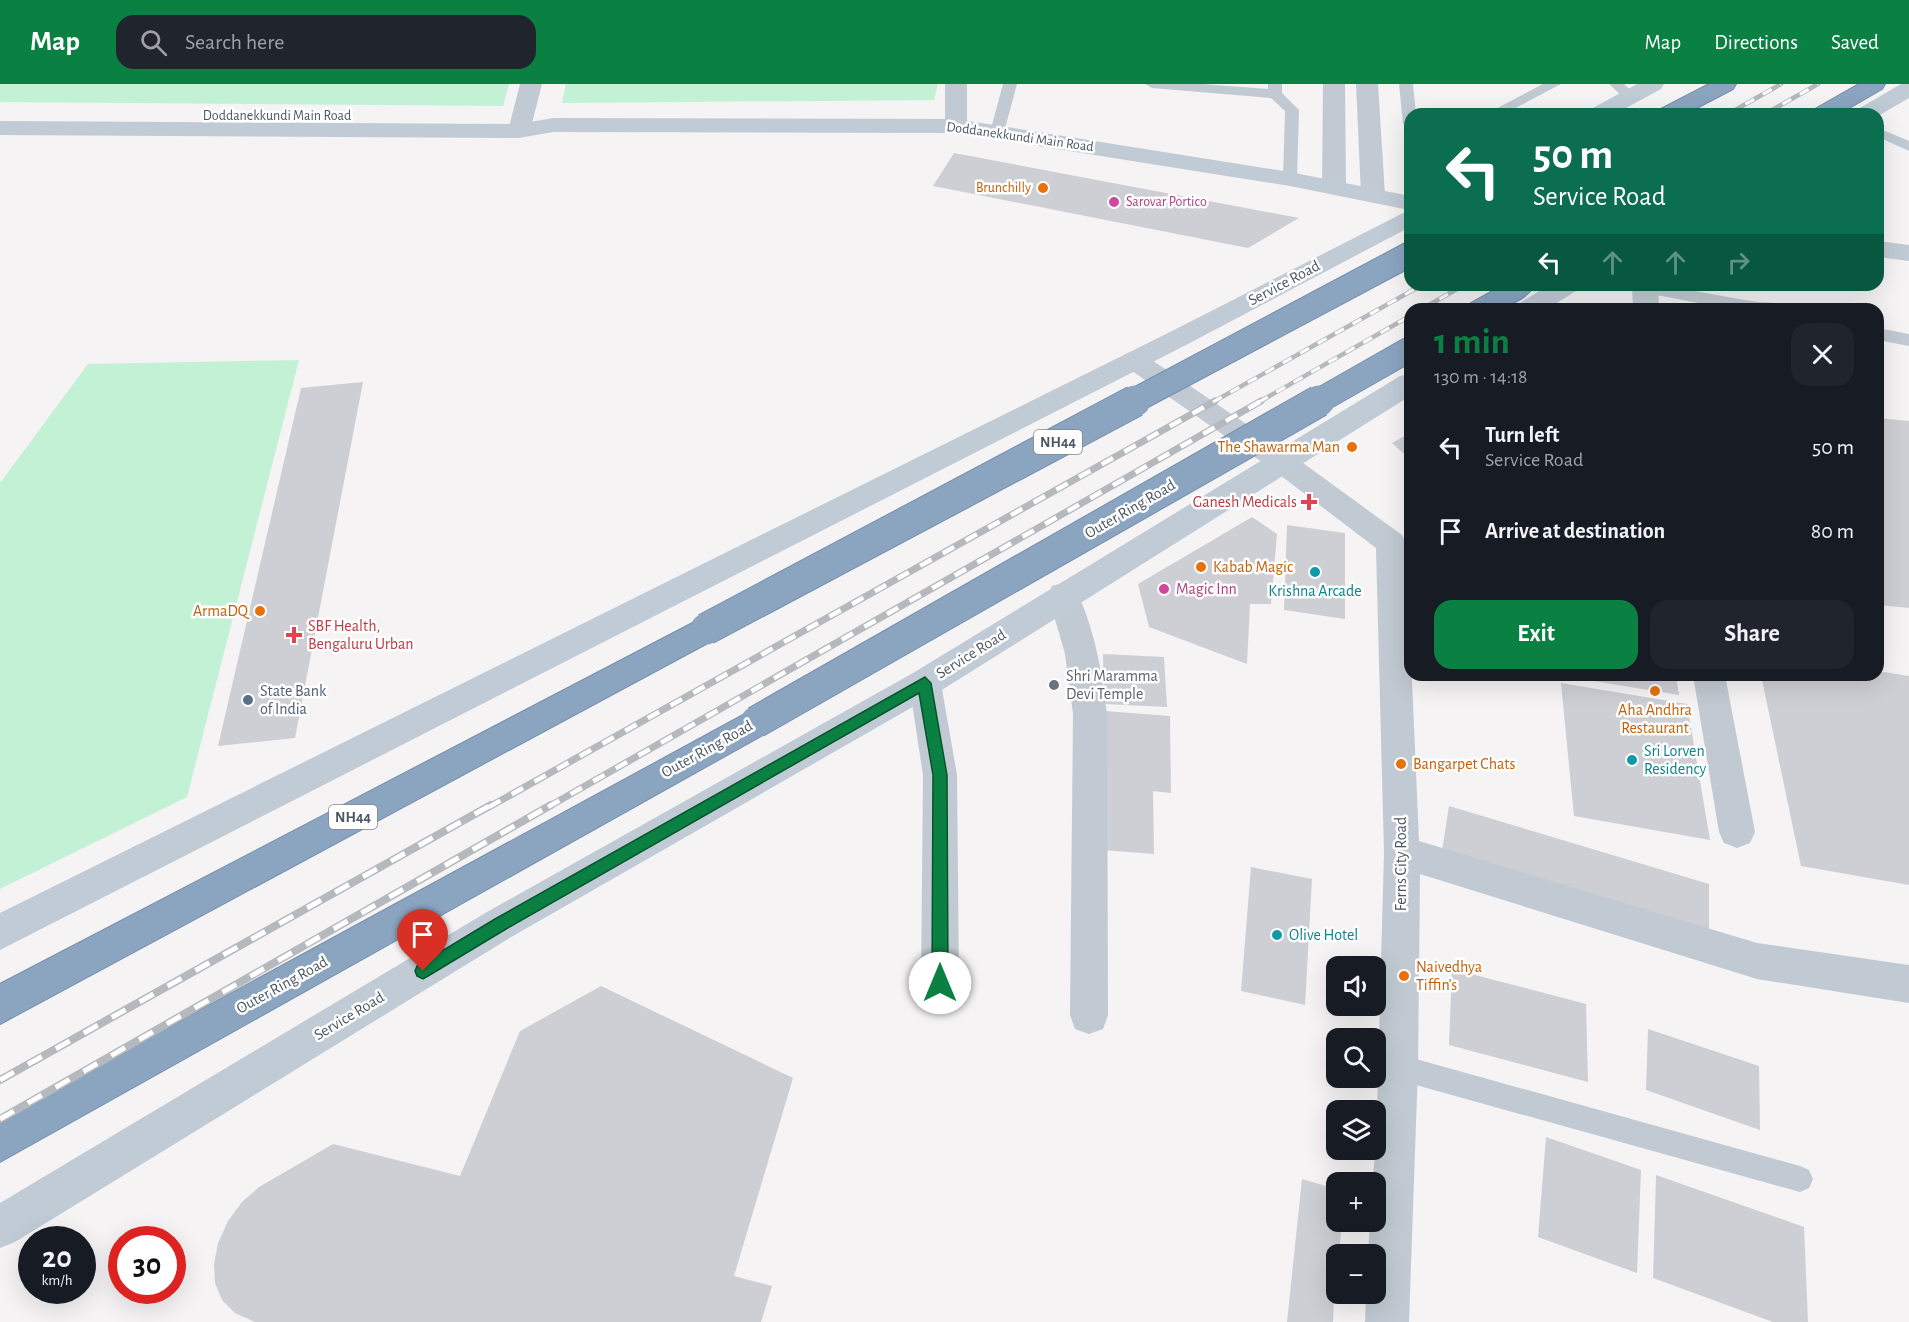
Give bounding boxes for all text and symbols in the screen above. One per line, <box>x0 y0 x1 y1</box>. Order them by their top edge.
search box <box>116 15 536 69</box>
icon: search <box>137 26 170 59</box>
text: Map <box>30 28 80 56</box>
text: Search here <box>185 31 284 53</box>
text: Map <box>1645 32 1681 53</box>
text: Directions <box>1714 32 1798 53</box>
text: Saved <box>1831 32 1879 53</box>
street label: Doddanekkundi Main Road <box>203 109 351 123</box>
street label: Doddanekkundi Main Road <box>945 120 1095 154</box>
icon: left <box>1434 132 1512 210</box>
text: 50 m <box>1533 134 1613 176</box>
place label: Brunchilly <box>976 181 1031 195</box>
marker: Brunchilly <box>1036 181 1050 195</box>
text: Service Road <box>1533 183 1666 210</box>
marker: Sarovar Portico <box>1107 195 1121 209</box>
place label: Sarovar Portico <box>1126 195 1207 209</box>
icon: left <box>1533 246 1566 279</box>
icon: ahead <box>1596 246 1629 279</box>
icon: ahead <box>1659 246 1692 279</box>
icon: right <box>1722 246 1755 279</box>
street label: Service Road <box>1246 257 1322 309</box>
button: close <box>1791 323 1854 386</box>
text: 1 min <box>1434 324 1510 360</box>
text: 130 m · 14:18 <box>1434 367 1528 387</box>
text: Turn left <box>1485 424 1559 446</box>
road number: NH44 <box>1034 430 1082 454</box>
icon: left <box>1434 431 1467 464</box>
text: 50 m <box>1812 436 1854 458</box>
place label: The Shawarma Man <box>1217 439 1340 455</box>
marker: The Shawarma Man <box>1345 440 1359 454</box>
text: Service Road <box>1485 450 1583 470</box>
street label: Outer Ring Road <box>1082 477 1178 541</box>
place label: Ganesh Medicals <box>1193 494 1297 510</box>
marker: Ganesh Medicals <box>1302 495 1316 509</box>
icon: arrive <box>1434 515 1467 548</box>
text: Arrive at destination <box>1485 520 1665 542</box>
text: 80 m <box>1811 520 1854 542</box>
place label: Kabab Magic <box>1213 559 1293 575</box>
marker: Kabab Magic <box>1194 560 1208 574</box>
marker: Krishna Arcade <box>1308 565 1322 579</box>
place label: Magic Inn <box>1176 581 1237 597</box>
marker: Magic Inn <box>1157 582 1171 596</box>
place label: Krishna Arcade <box>1268 583 1362 599</box>
button: Exit <box>1434 600 1638 669</box>
button: Share <box>1650 600 1854 669</box>
place label: ArmaDQ <box>193 603 250 620</box>
marker: ArmaDQ <box>253 604 267 618</box>
place label: SBF Health, Bengaluru Urban <box>308 618 414 652</box>
marker: SBF Health, Bengaluru Urban <box>285 626 303 644</box>
street label: Service Road <box>933 626 1009 682</box>
place label: Shri Maramma Devi Temple <box>1066 668 1158 702</box>
marker: Shri Maramma Devi Temple <box>1047 678 1061 692</box>
place label: State Bank of India <box>260 683 327 717</box>
marker: Aha Andhra Restaurant <box>1648 684 1662 698</box>
marker: State Bank of India <box>241 693 255 707</box>
place label: Aha Andhra Restaurant <box>1618 702 1692 736</box>
street label: Outer Ring Road <box>659 717 755 781</box>
place label: Sri Lorven Residency <box>1644 743 1707 778</box>
marker: Sri Lorven Residency <box>1625 753 1639 767</box>
place label: Bangarpet Chats <box>1413 756 1515 772</box>
marker: Bangarpet Chats <box>1394 757 1408 771</box>
road number: NH44 <box>329 805 377 829</box>
street label: Ferns City Road <box>1393 817 1410 911</box>
pin <box>397 909 448 971</box>
icon: arrive <box>406 918 439 951</box>
place label: Olive Hotel <box>1289 927 1358 943</box>
marker: Olive Hotel <box>1270 928 1284 942</box>
position arrow <box>908 951 972 1015</box>
street label: Outer Ring Road <box>234 953 330 1017</box>
map controls <box>1326 956 1386 1304</box>
button: sound <box>1326 956 1386 1016</box>
place label: Naivedhya Tiffin's <box>1416 959 1482 993</box>
marker: Naivedhya Tiffin's <box>1397 969 1411 983</box>
street label: Service Road <box>311 989 387 1043</box>
button: search <box>1326 1028 1386 1088</box>
button: layers <box>1326 1100 1386 1160</box>
button: + <box>1326 1172 1386 1232</box>
speed limit sign: 30 <box>108 1226 186 1304</box>
text: 20 <box>42 1243 72 1273</box>
button: − <box>1326 1244 1386 1304</box>
text: km/h <box>42 1273 72 1288</box>

